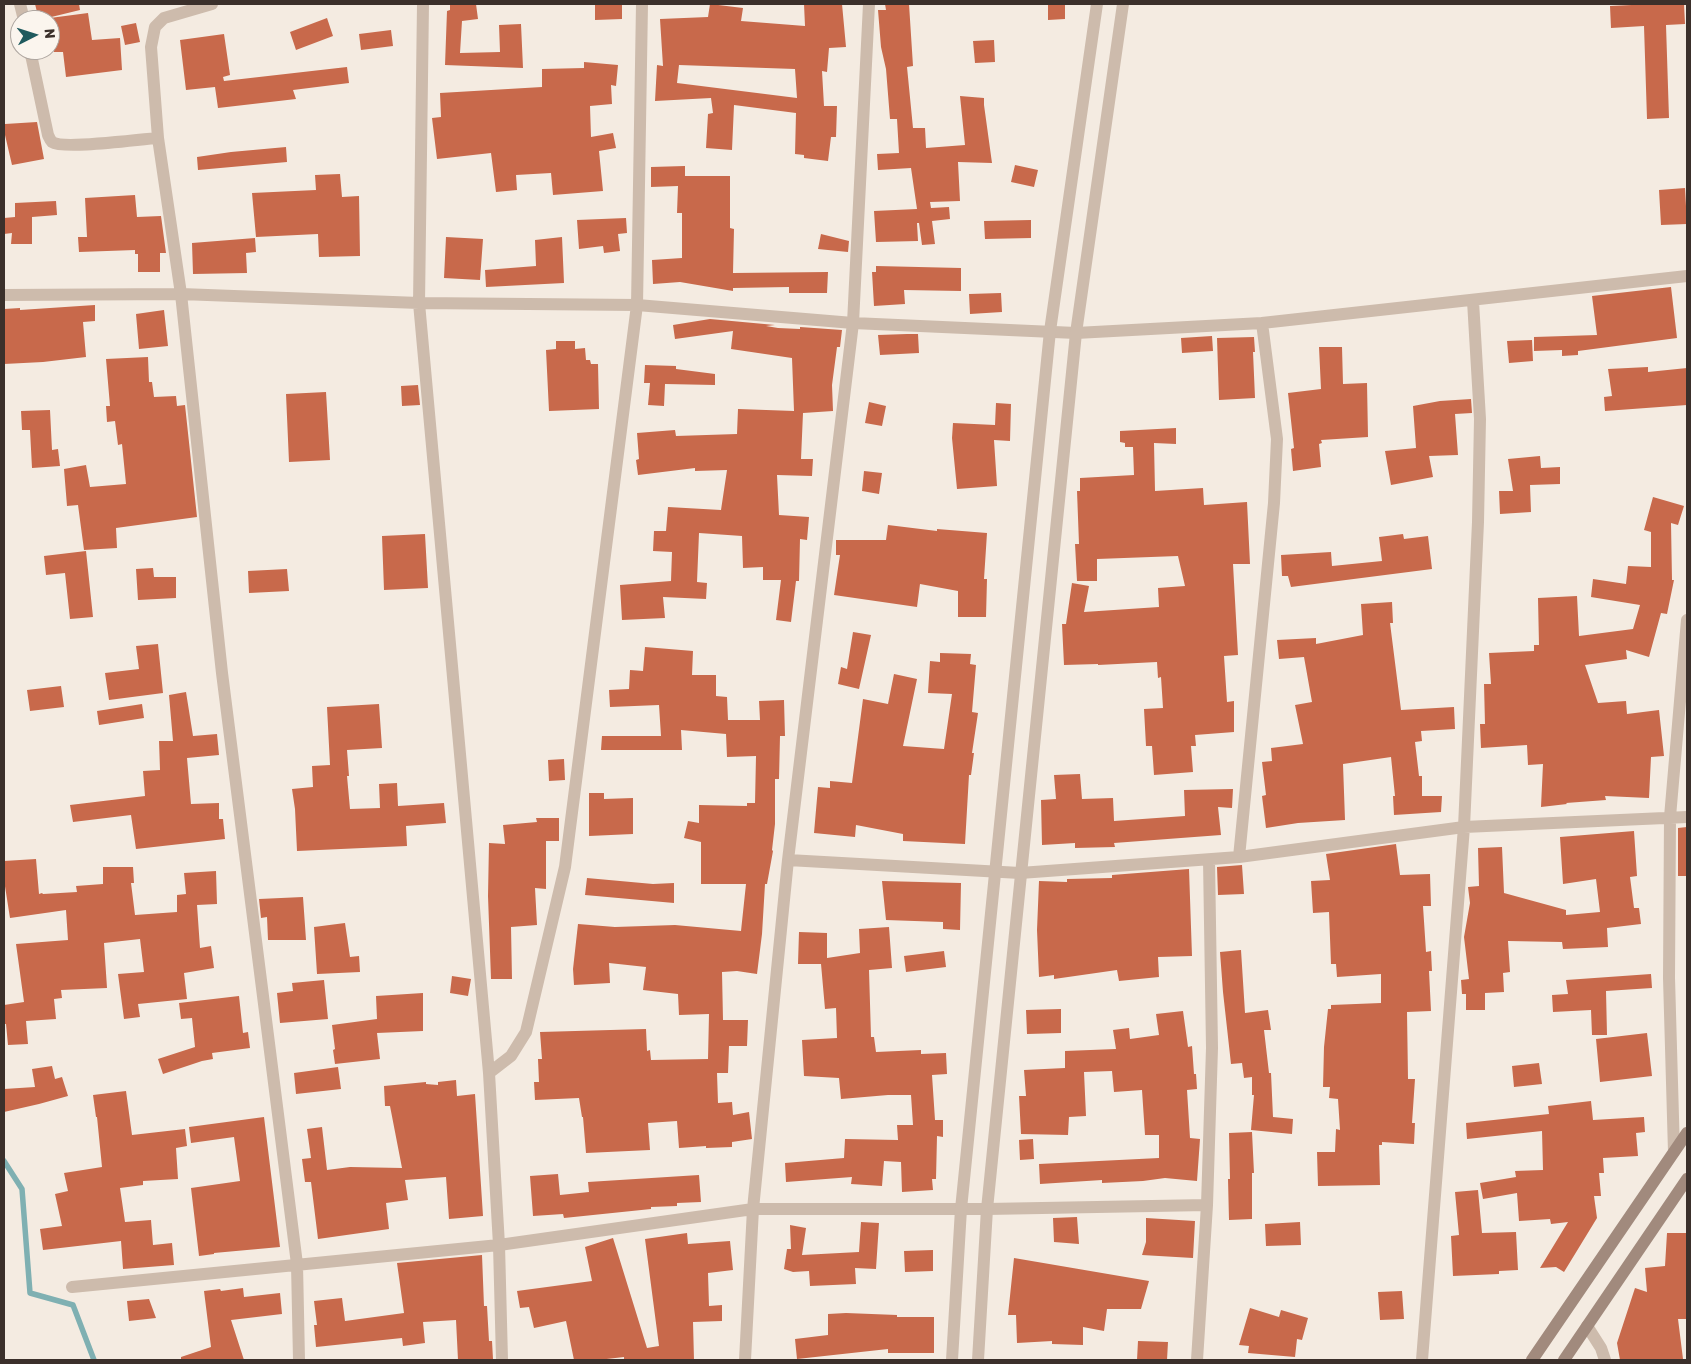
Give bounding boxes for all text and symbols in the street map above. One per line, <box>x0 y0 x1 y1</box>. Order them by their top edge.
north arrow <box>10 10 60 60</box>
text: N <box>41 28 58 39</box>

